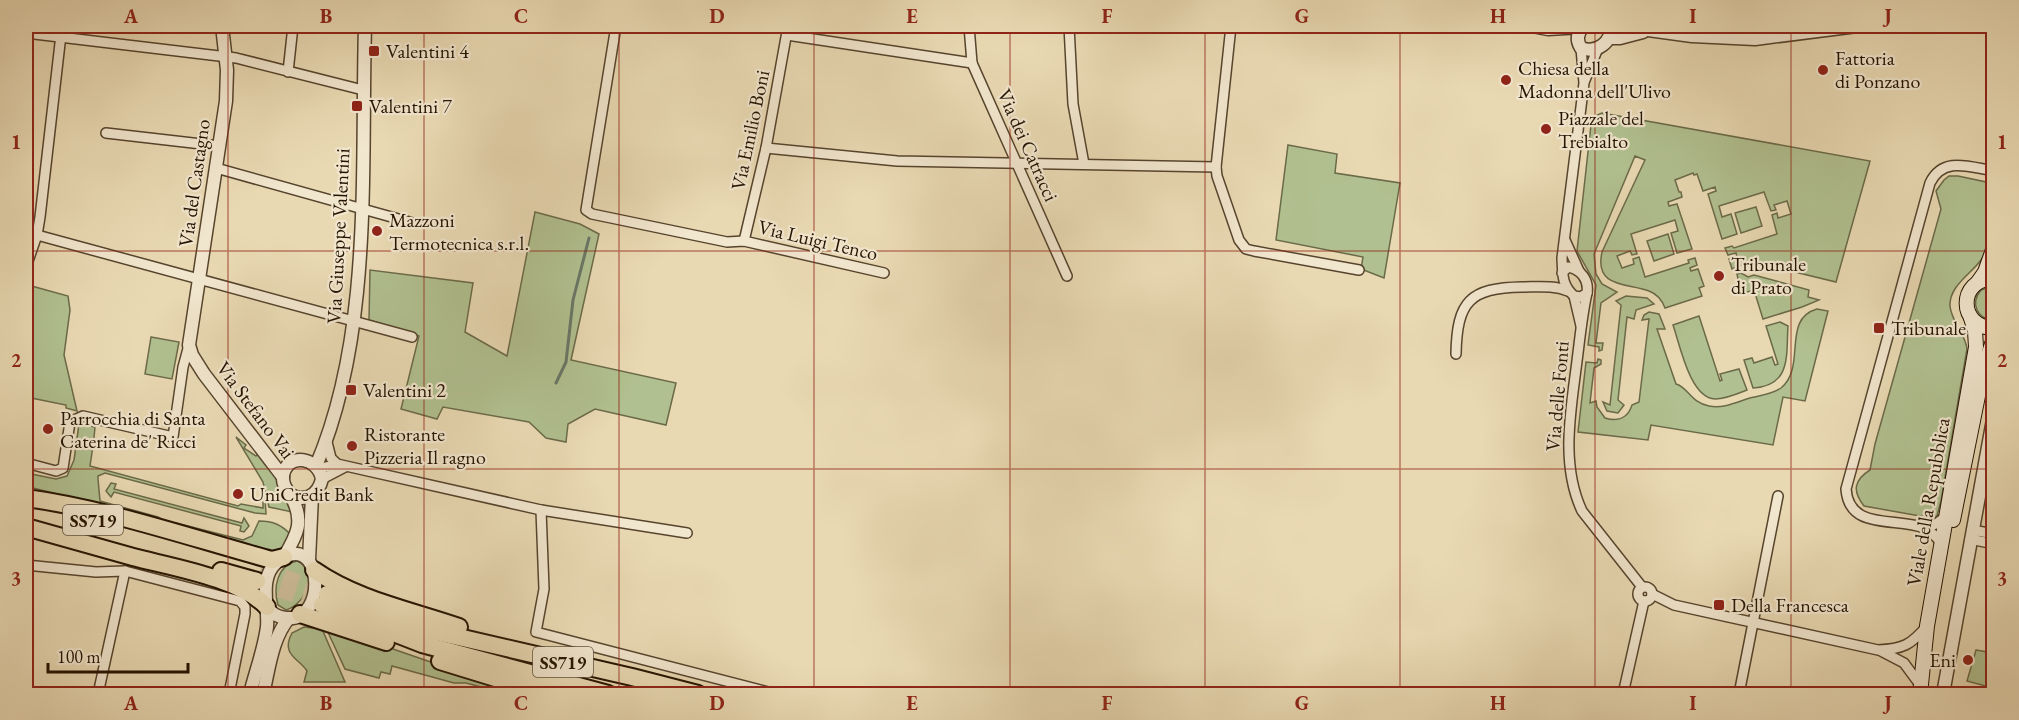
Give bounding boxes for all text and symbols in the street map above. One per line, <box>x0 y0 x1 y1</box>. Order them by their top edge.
text: A <box>123 3 139 29</box>
text: B <box>320 3 332 29</box>
text: C <box>514 3 528 29</box>
text: D <box>709 3 725 29</box>
text: E <box>906 3 918 29</box>
text: F <box>1102 3 1113 29</box>
text: G <box>1295 3 1309 29</box>
text: H <box>1490 3 1506 29</box>
text: I <box>1689 3 1697 29</box>
text: J <box>1882 3 1892 29</box>
place label: Valentini 4 <box>386 38 469 64</box>
marker: Valentini 4 <box>367 44 381 58</box>
place label: Fattoria di Ponzano <box>1835 45 1921 94</box>
place label: Chiesa della Madonna dell'Ulivo <box>1518 55 1671 104</box>
marker: Fattoria di Ponzano <box>1816 63 1830 77</box>
street label: Via Emilio Boni <box>725 67 775 193</box>
marker: Chiesa della Madonna dell'Ulivo <box>1499 73 1513 87</box>
street label: Via dei Catracci <box>992 85 1064 205</box>
place label: Valentini 7 <box>369 93 452 119</box>
marker: Valentini 7 <box>350 99 364 113</box>
place label: Piazzale del Trebialto <box>1558 105 1644 154</box>
street label: Via del Castagno <box>172 117 216 249</box>
marker: Piazzale del Trebialto <box>1539 122 1553 136</box>
text: 1 <box>11 129 21 155</box>
text: 1 <box>1997 129 2007 155</box>
street label: Via Giuseppe Valentini <box>320 147 356 325</box>
place label: Mazzoni Termotecnica s.r.l. <box>389 207 529 256</box>
street label: Via Luigi Tenco <box>756 214 880 266</box>
marker: Mazzoni Termotecnica s.r.l. <box>370 224 384 238</box>
place label: Tribunale di Prato <box>1731 251 1806 300</box>
marker: Tribunale di Prato <box>1712 269 1726 283</box>
place label: Tribunale <box>1891 315 1966 341</box>
marker: Tribunale <box>1872 321 1886 335</box>
street label: Via delle Fonti <box>1539 340 1575 452</box>
text: 2 <box>11 347 22 373</box>
text: 2 <box>1997 347 2008 373</box>
street label: Via Stefano Vai <box>211 356 301 464</box>
place label: Valentini 2 <box>363 377 446 403</box>
marker: Valentini 2 <box>344 383 358 397</box>
place label: Parrocchia di Santa Caterina de' Ricci <box>60 405 205 454</box>
street label: Viale della Repubblica <box>1900 416 1956 588</box>
place label: Ristorante Pizzeria Il ragno <box>364 421 486 470</box>
marker: Parrocchia di Santa Caterina de' Ricci <box>41 422 55 436</box>
marker: Ristorante Pizzeria Il ragno <box>345 439 359 453</box>
place label: UniCredit Bank <box>250 481 374 507</box>
marker: UniCredit Bank <box>231 487 245 501</box>
road number: SS719 <box>63 505 123 535</box>
text: 3 <box>11 565 21 591</box>
text: 3 <box>1997 565 2007 591</box>
place label: Della Francesca <box>1731 592 1849 618</box>
marker: Della Francesca <box>1712 598 1726 612</box>
scale bar <box>48 636 188 674</box>
text: 100 m <box>57 645 101 668</box>
road number: SS719 <box>533 647 593 677</box>
place label: Eni <box>1929 647 1956 673</box>
marker: Eni <box>1961 653 1975 667</box>
text: A <box>123 690 139 716</box>
text: B <box>320 690 332 716</box>
text: C <box>514 690 528 716</box>
text: D <box>709 690 725 716</box>
text: E <box>906 690 918 716</box>
text: F <box>1102 690 1113 716</box>
text: G <box>1295 690 1309 716</box>
text: H <box>1490 690 1506 716</box>
text: I <box>1689 690 1697 716</box>
text: J <box>1882 690 1892 716</box>

